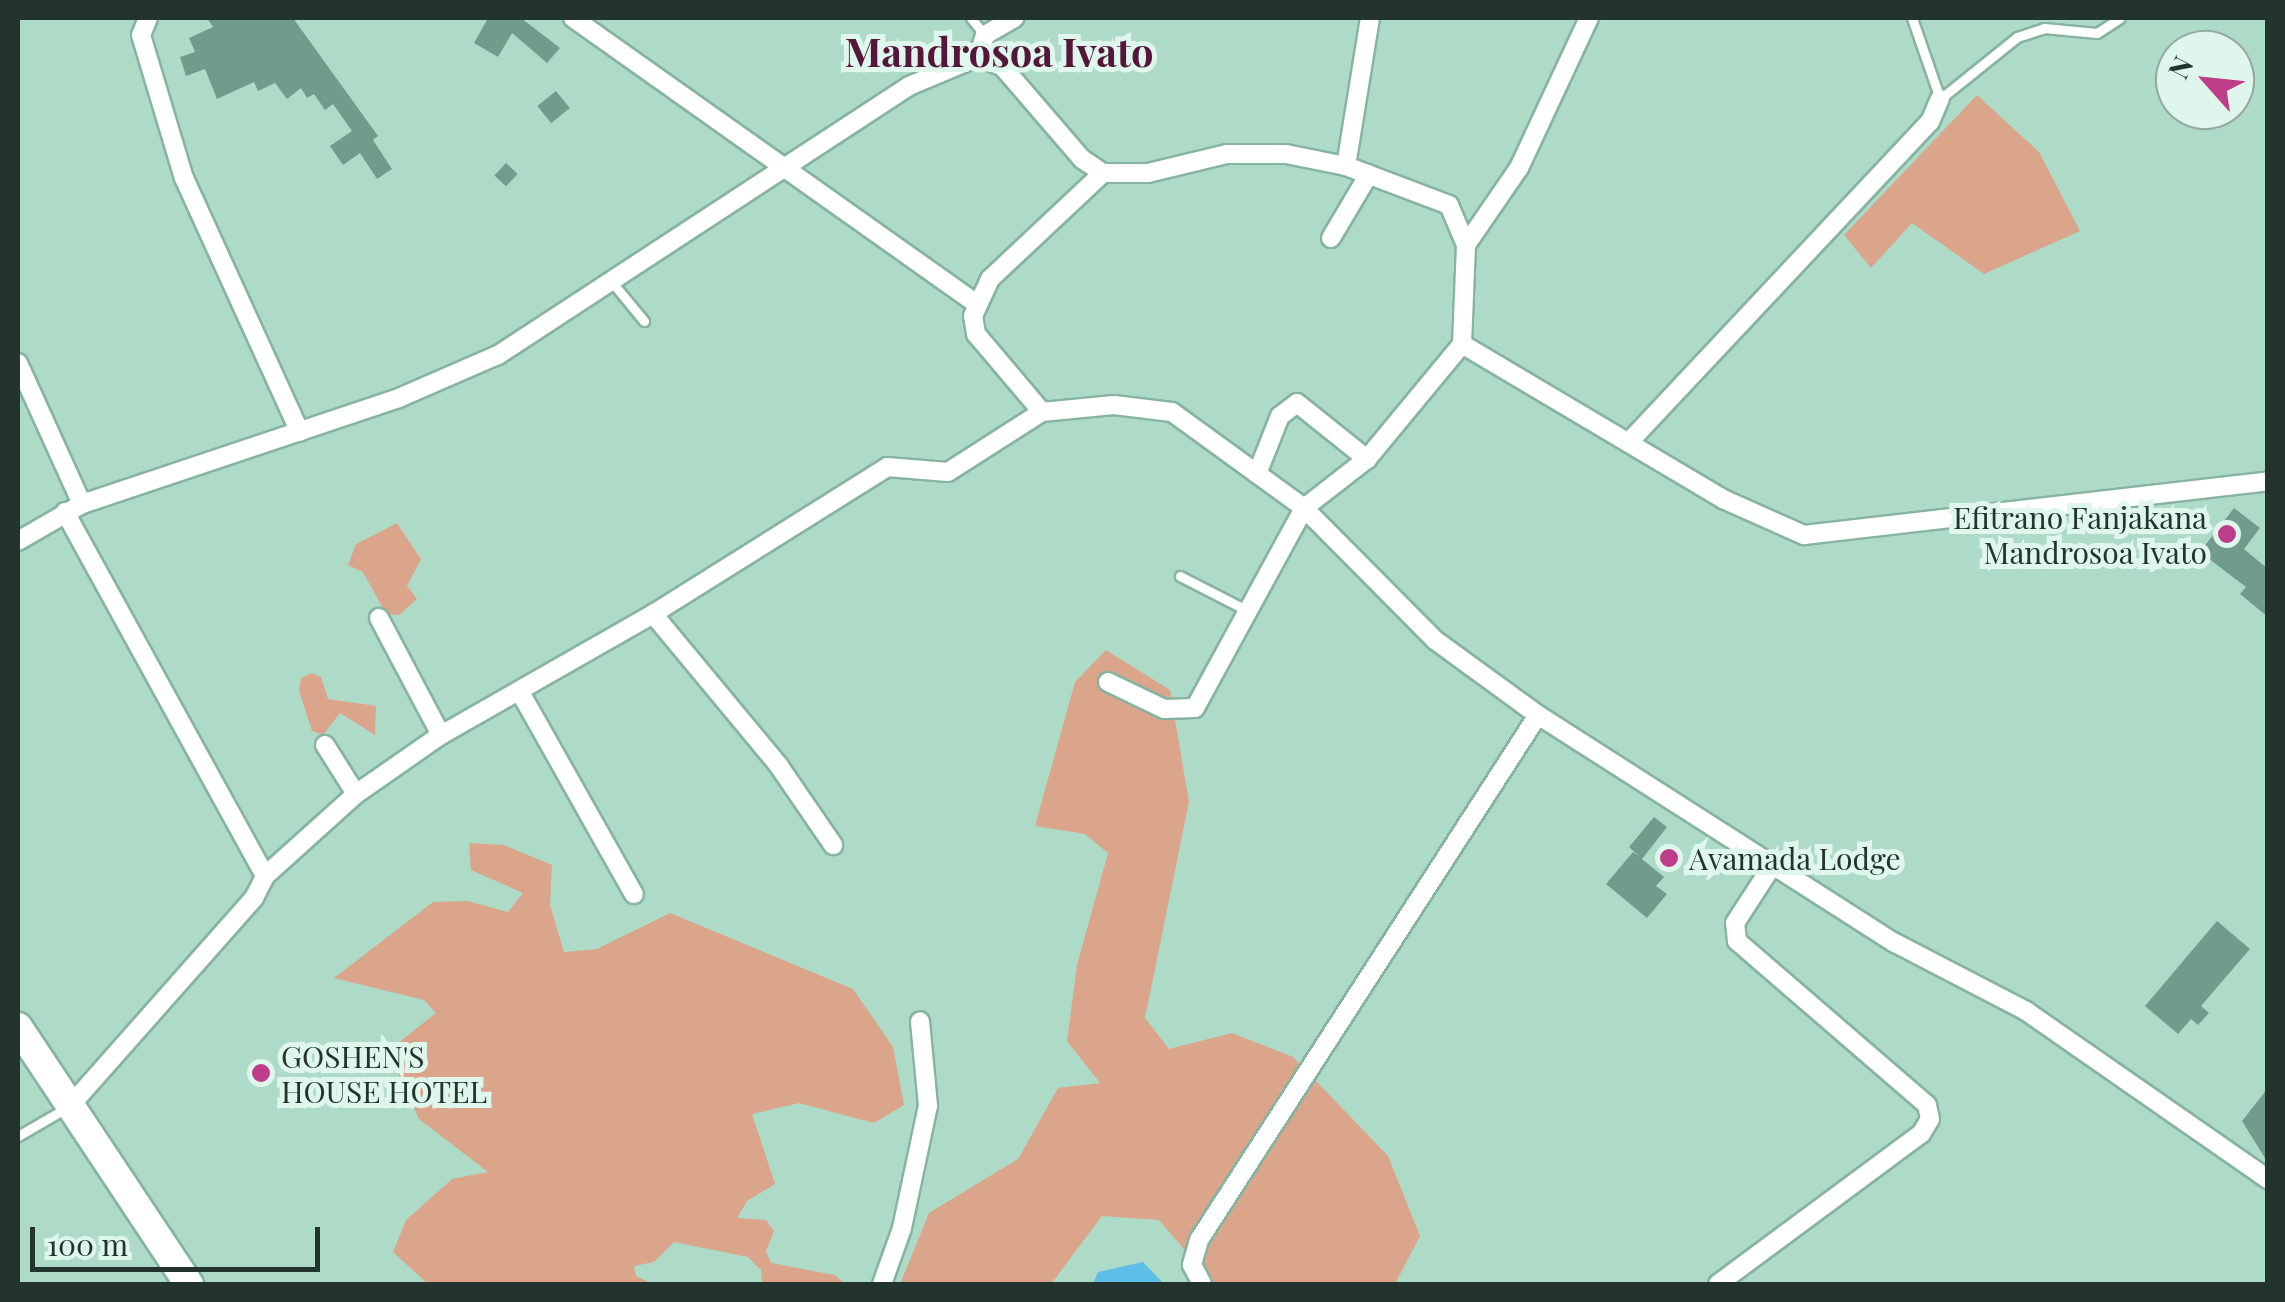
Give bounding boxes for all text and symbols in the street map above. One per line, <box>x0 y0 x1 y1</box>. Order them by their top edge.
district label: Mandrosoa Ivato <box>844 27 1154 75</box>
north arrow <box>2155 30 2255 130</box>
text: N <box>2159 50 2201 84</box>
place label: Efitrano Fanjakana Mandrosoa Ivato <box>1953 499 2207 570</box>
marker: Efitrano Fanjakana Mandrosoa Ivato <box>2216 523 2238 545</box>
place label: Avamada Lodge <box>1689 840 1901 876</box>
marker: Avamada Lodge <box>1658 847 1680 869</box>
place label: GOSHEN'S HOUSE HOTEL <box>281 1038 487 1108</box>
marker: GOSHEN'S HOUSE HOTEL <box>250 1062 272 1084</box>
scale bar <box>35 1207 325 1269</box>
text: 100 m <box>47 1224 128 1264</box>

